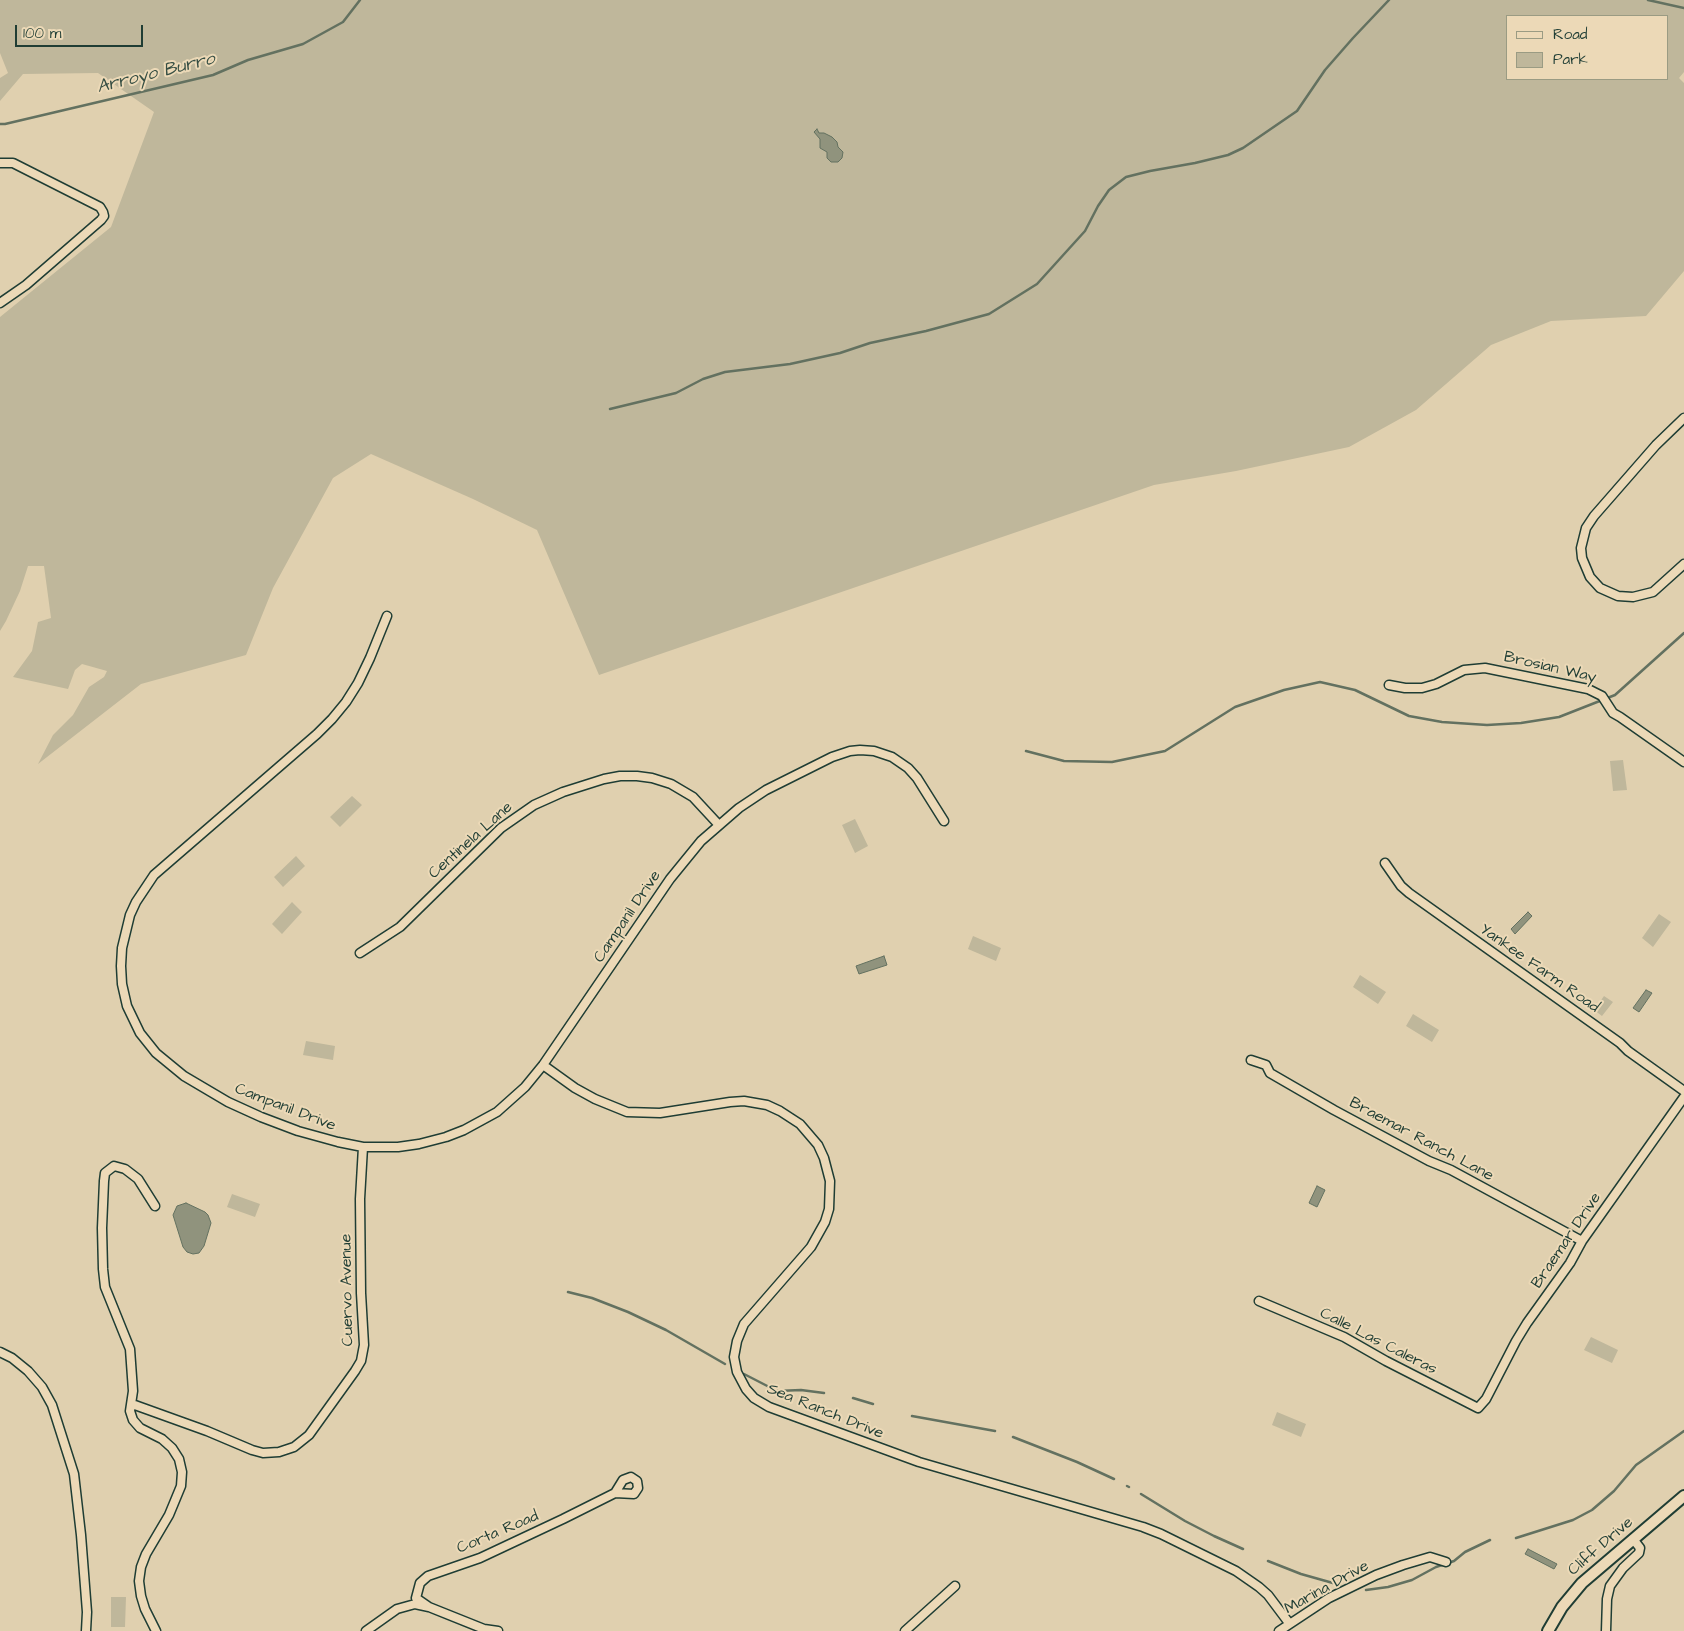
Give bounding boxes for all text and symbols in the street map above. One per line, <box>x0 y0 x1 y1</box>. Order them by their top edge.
scale bar <box>18 15 145 47</box>
legend <box>1506 15 1669 80</box>
text: 100 m <box>23 23 62 44</box>
text: Road <box>1553 24 1587 45</box>
water label: Arroyo Burro <box>95 49 217 99</box>
text: Park <box>1553 49 1588 70</box>
street label: Brosian Way <box>1502 648 1598 688</box>
street label: Centinela Lane <box>425 798 517 884</box>
street label: Campanil Drive <box>590 867 666 967</box>
street label: Yankee Farm Road <box>1475 920 1603 1018</box>
street label: Campanil Drive <box>232 1080 338 1136</box>
street label: Braemar Ranch Lane <box>1346 1094 1496 1186</box>
street label: Braemar Drive <box>1528 1189 1606 1293</box>
street label: Cuervo Avenue <box>337 1234 359 1346</box>
street label: Calle Las Caleras <box>1316 1304 1440 1380</box>
street label: Sea Ranch Drive <box>764 1380 886 1444</box>
street label: Corta Road <box>454 1507 542 1559</box>
street label: Cliff Drive <box>1564 1513 1638 1581</box>
street label: Marina Drive <box>1281 1557 1373 1619</box>

